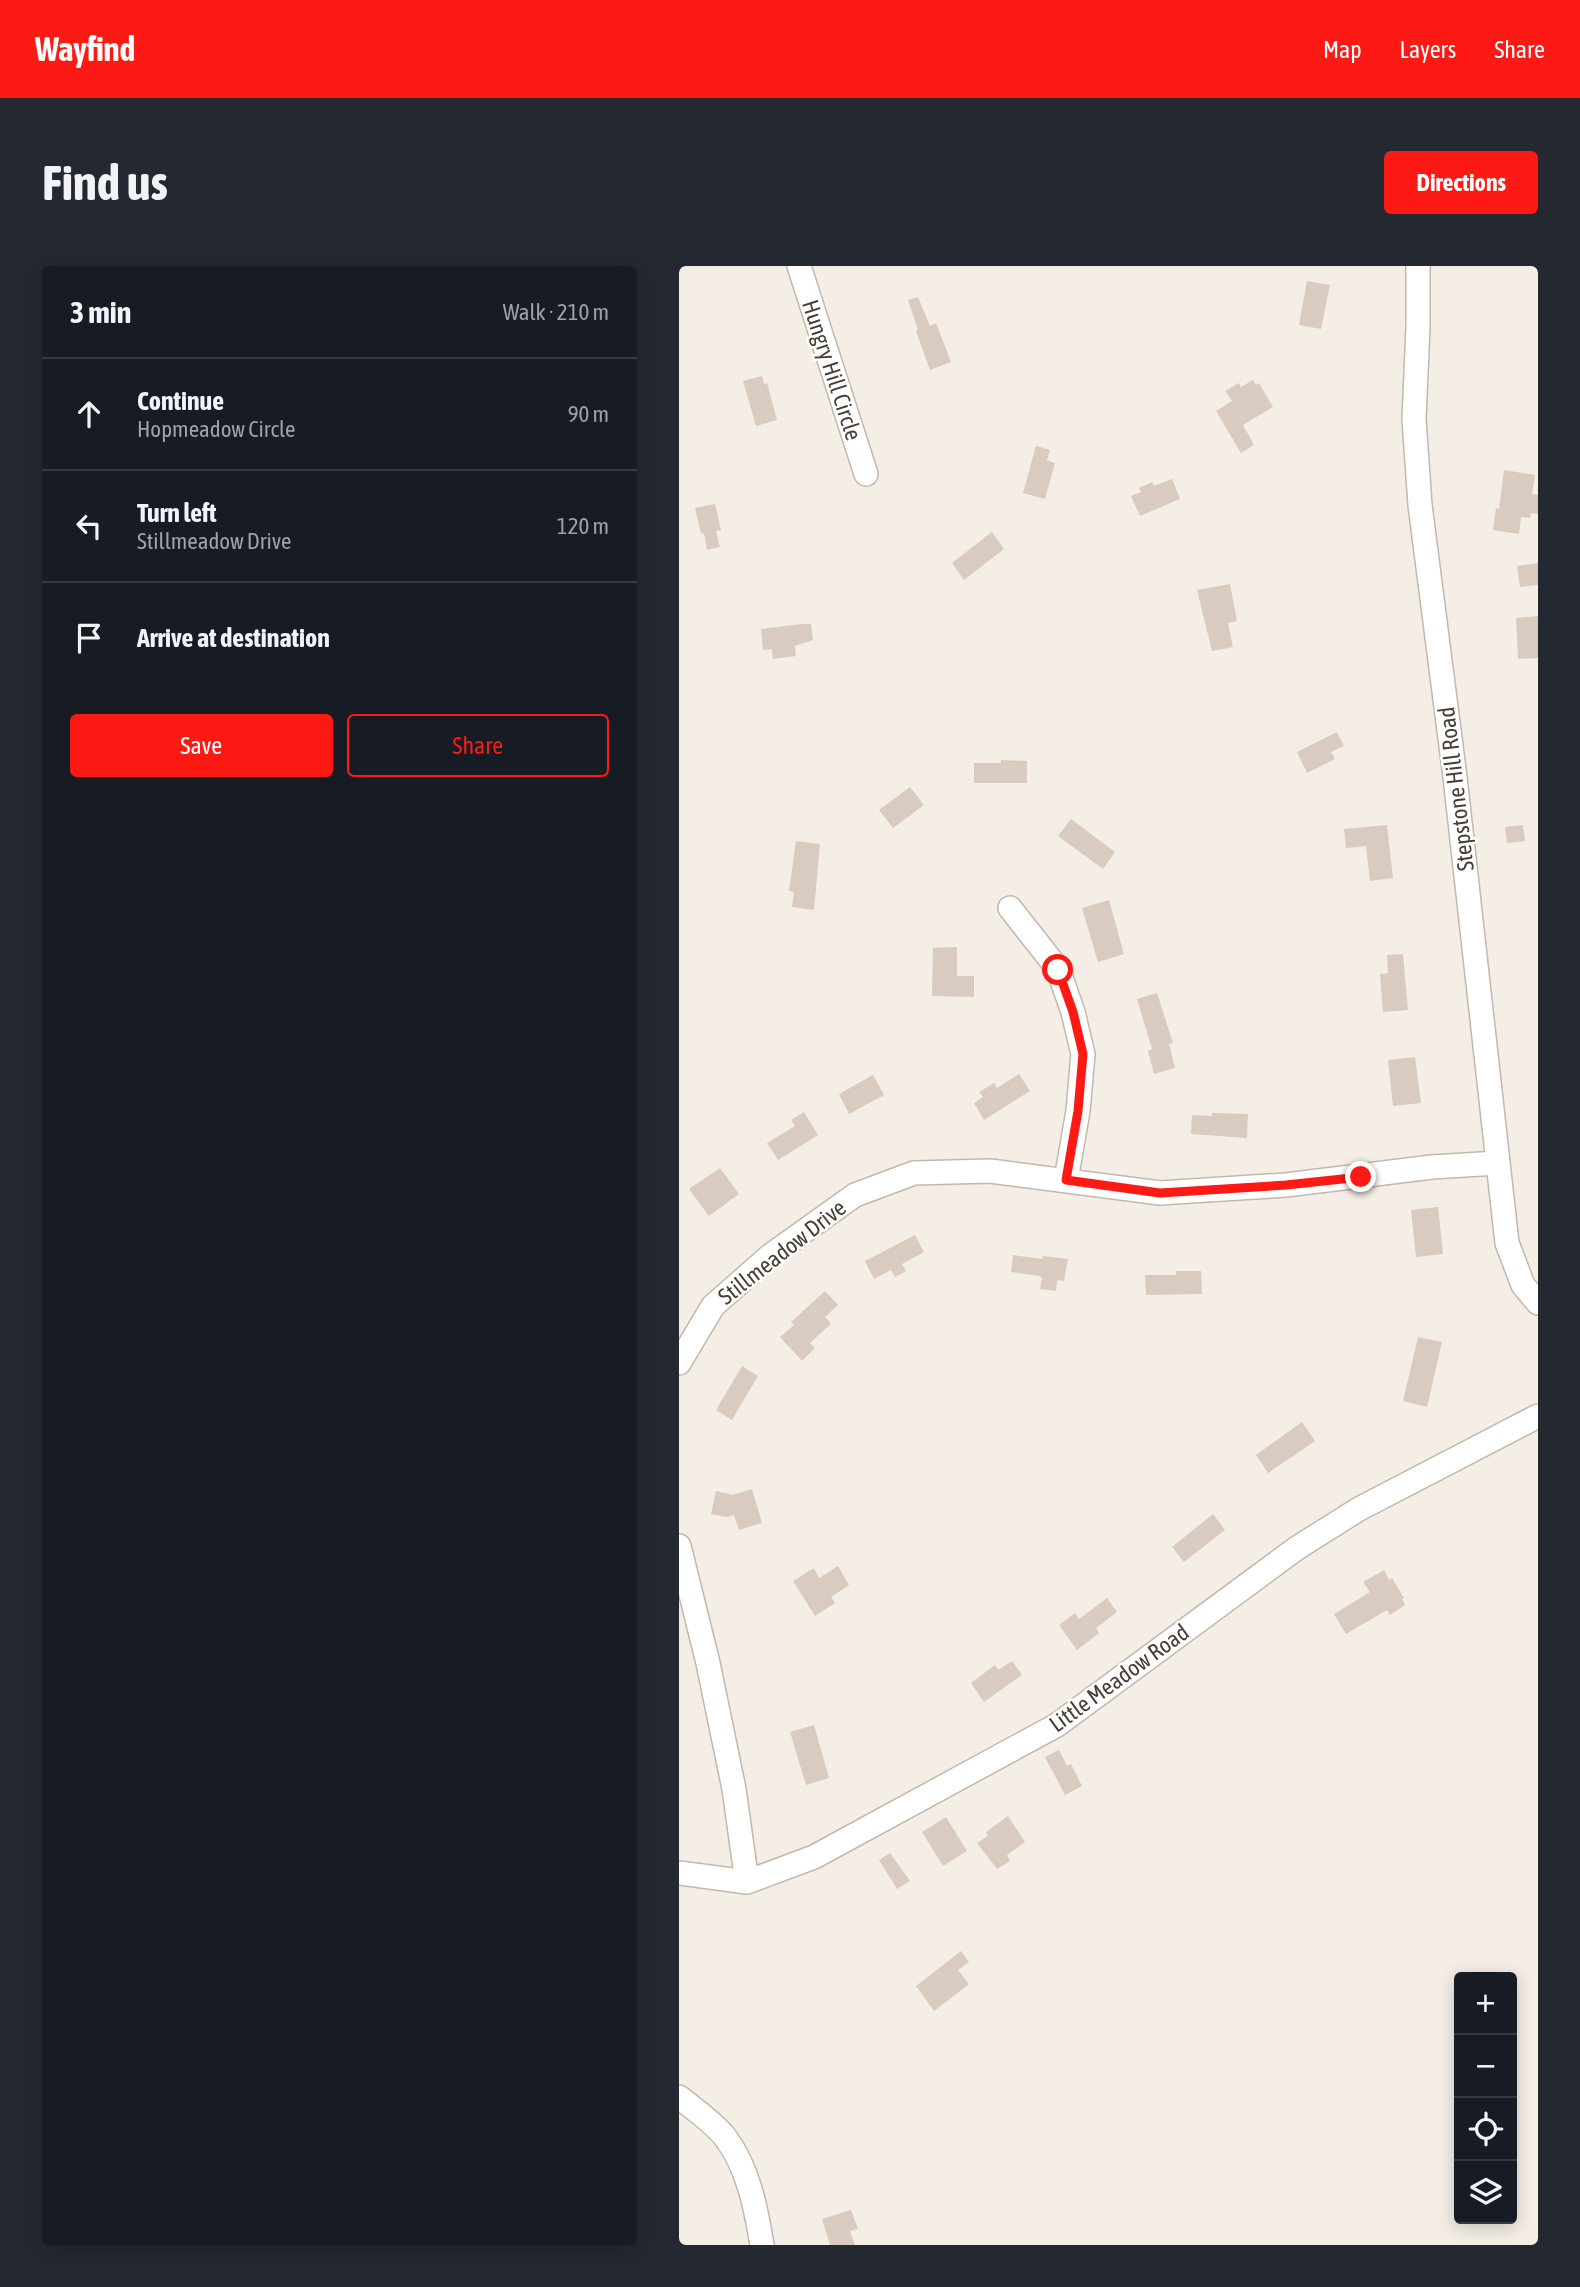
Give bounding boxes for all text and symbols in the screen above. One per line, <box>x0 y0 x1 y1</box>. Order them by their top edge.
text: Wayfind <box>35 30 135 68</box>
text: Map <box>1323 36 1362 63</box>
text: Layers <box>1400 36 1456 63</box>
text: Share <box>1494 36 1545 63</box>
button: Directions <box>1384 151 1538 214</box>
text: Find us <box>42 154 168 210</box>
text: 3 min <box>70 295 131 329</box>
street label: Hungry Hill Circle <box>797 296 867 444</box>
text: Walk · 210 m <box>503 299 609 325</box>
text: Continue <box>137 386 224 416</box>
icon: ahead <box>70 395 108 433</box>
text: 90 m <box>568 401 609 427</box>
text: Hopmeadow Circle <box>137 416 295 442</box>
text: Turn left <box>137 498 217 528</box>
icon: left <box>70 507 108 545</box>
text: 120 m <box>557 513 609 539</box>
text: Stillmeadow Drive <box>137 528 291 554</box>
icon: arrive <box>70 619 108 657</box>
text: Arrive at destination <box>137 623 330 653</box>
street label: Stepstone Hill Road <box>1433 705 1479 873</box>
button: Save <box>70 714 333 777</box>
button: Share <box>347 714 609 777</box>
route start <box>1042 954 1073 985</box>
route end <box>1345 1161 1376 1192</box>
street label: Stillmeadow Drive <box>713 1194 851 1310</box>
street label: Little Meadow Road <box>1044 1619 1194 1737</box>
map controls <box>1454 1972 1517 2224</box>
button: + <box>1454 1972 1517 2035</box>
button: − <box>1454 2035 1517 2098</box>
button: locate <box>1454 2098 1517 2161</box>
button: layers <box>1454 2161 1517 2224</box>

